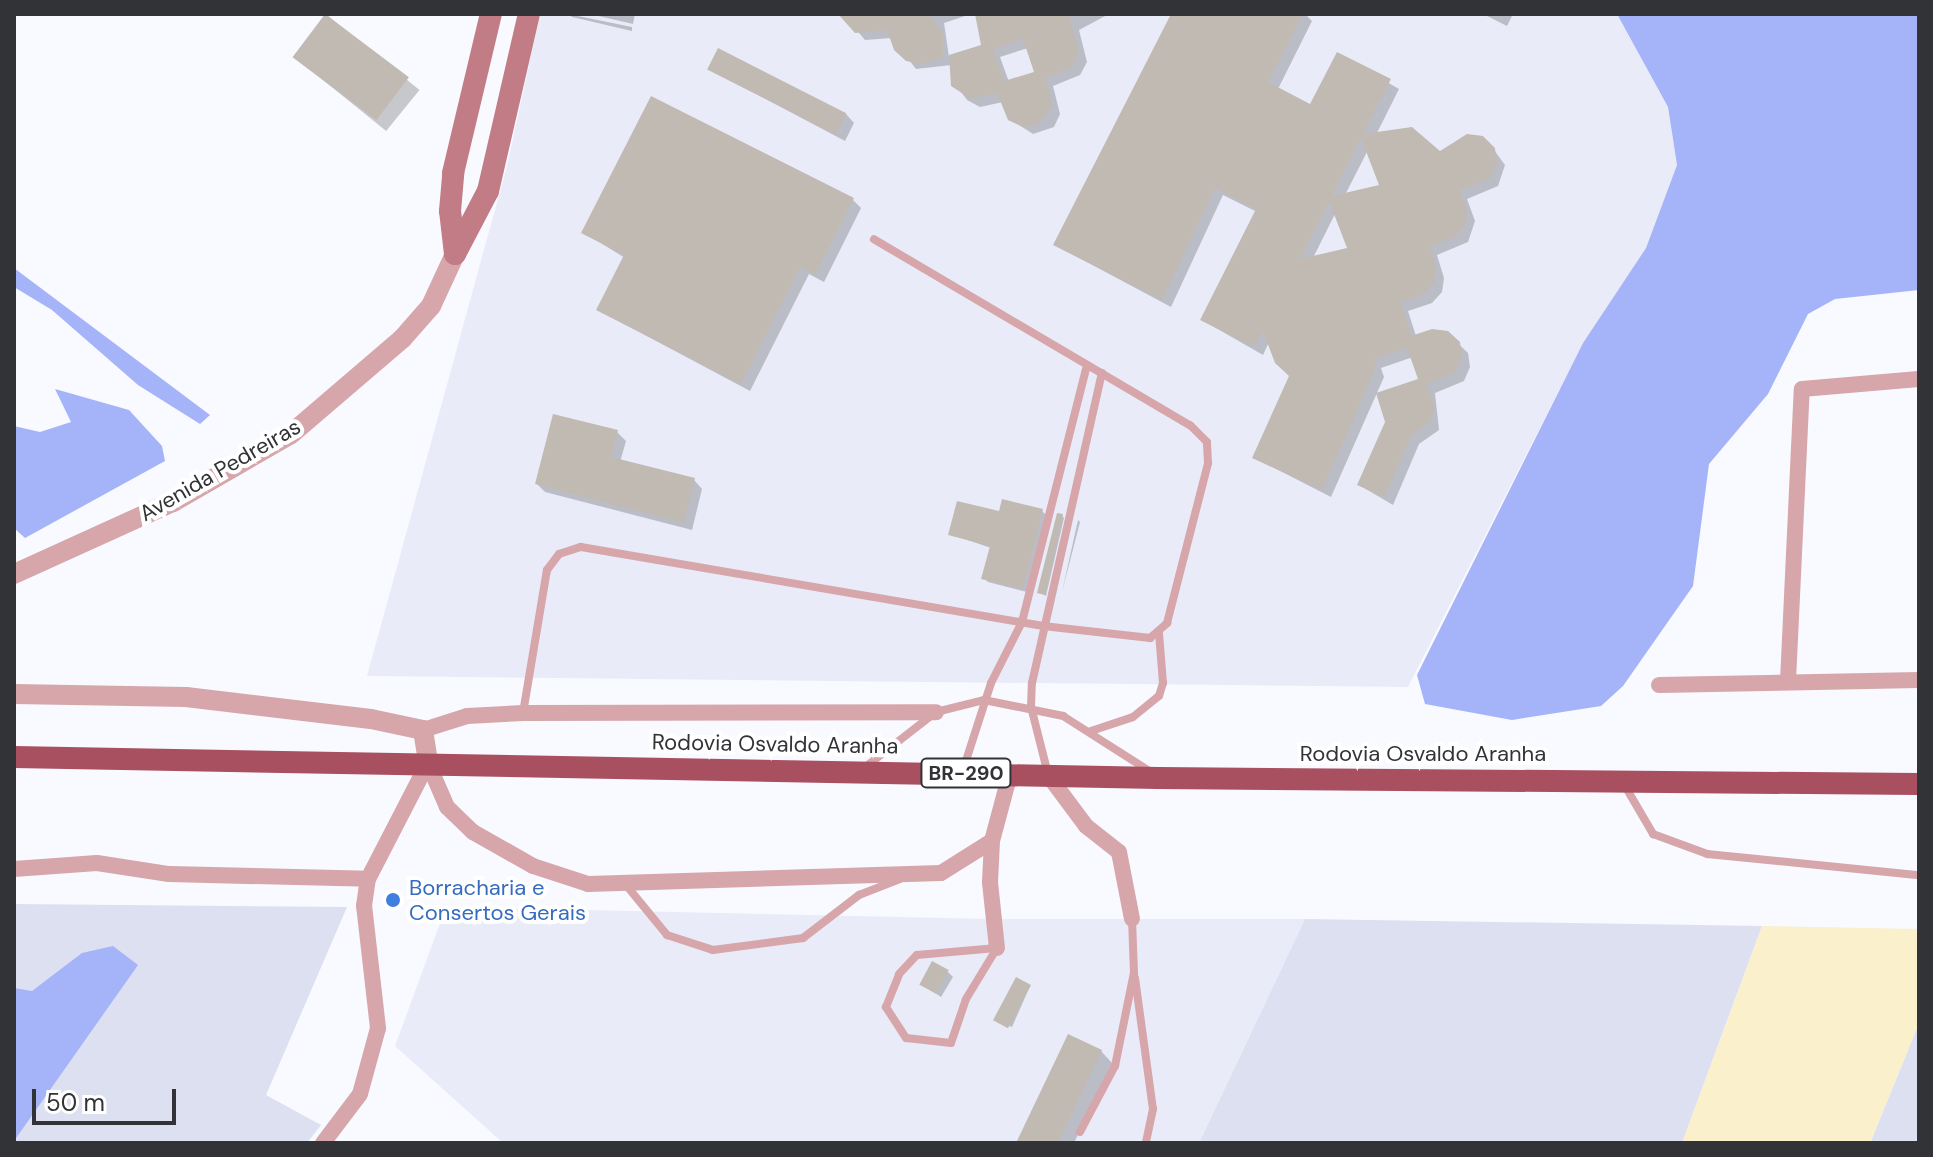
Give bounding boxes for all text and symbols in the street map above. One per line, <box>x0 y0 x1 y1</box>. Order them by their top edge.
street label: Avenida Pedreiras <box>135 413 305 527</box>
street label: Rodovia Osvaldo Aranha <box>652 729 898 759</box>
street label: Rodovia Osvaldo Aranha <box>1300 741 1546 767</box>
road number: BR-290 <box>920 757 1012 789</box>
place label: Borracharia e Consertos Gerais <box>409 874 586 926</box>
marker: Borracharia e Consertos Gerais <box>384 891 402 909</box>
scale bar <box>36 1073 180 1123</box>
text: 50 m <box>46 1087 105 1118</box>

